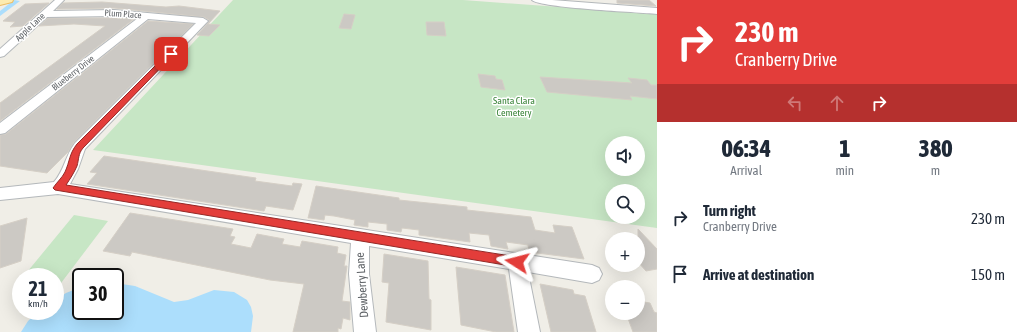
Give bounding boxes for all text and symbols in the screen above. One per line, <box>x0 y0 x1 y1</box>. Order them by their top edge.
street label: Plum Place <box>104 8 142 20</box>
street label: Apple Lane <box>13 11 47 43</box>
icon: right <box>669 16 721 68</box>
text: 230 m <box>735 16 798 48</box>
pin <box>154 37 188 71</box>
icon: arrive <box>160 43 182 65</box>
text: Cranberry Drive <box>735 49 837 70</box>
street label: Blueberry Drive <box>50 53 96 93</box>
icon: left <box>784 92 806 114</box>
icon: ahead <box>826 92 848 114</box>
icon: right <box>868 92 890 114</box>
park label: Santa Clara Cemetery <box>493 95 535 118</box>
text: 06:34 <box>722 135 771 162</box>
text: 1 <box>839 135 850 162</box>
text: 380 <box>919 135 952 162</box>
map controls <box>605 136 645 320</box>
button: sound <box>605 136 645 176</box>
text: Arrival <box>730 163 762 178</box>
text: min <box>835 163 854 178</box>
text: m <box>931 163 940 178</box>
button: search <box>605 184 645 224</box>
text: Turn right <box>703 202 756 219</box>
icon: right <box>669 207 691 229</box>
text: 230 m <box>971 210 1005 227</box>
text: Cranberry Drive <box>703 219 777 234</box>
button: + <box>605 232 645 272</box>
position arrow <box>496 241 538 283</box>
street label: Dewberry Lane <box>353 252 371 318</box>
icon: arrive <box>669 263 691 285</box>
text: Arrive at destination <box>703 266 814 283</box>
text: 150 m <box>971 266 1005 283</box>
speed limit sign: 30 <box>72 268 124 320</box>
text: 21 <box>29 277 47 300</box>
button: − <box>605 280 645 320</box>
text: km/h <box>28 298 48 309</box>

